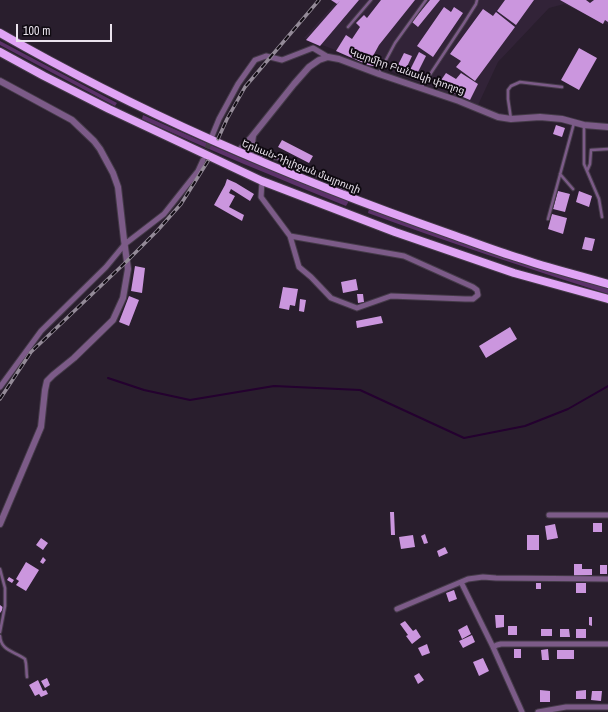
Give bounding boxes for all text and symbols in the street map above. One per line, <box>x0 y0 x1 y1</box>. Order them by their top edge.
scale bar <box>18 16 114 42</box>
text: 100 m <box>23 23 50 39</box>
street label: Կարմիր Բանակի փողոց <box>348 47 466 97</box>
street label: Երևան-Դիլիջան մայրուղի <box>240 138 362 196</box>

